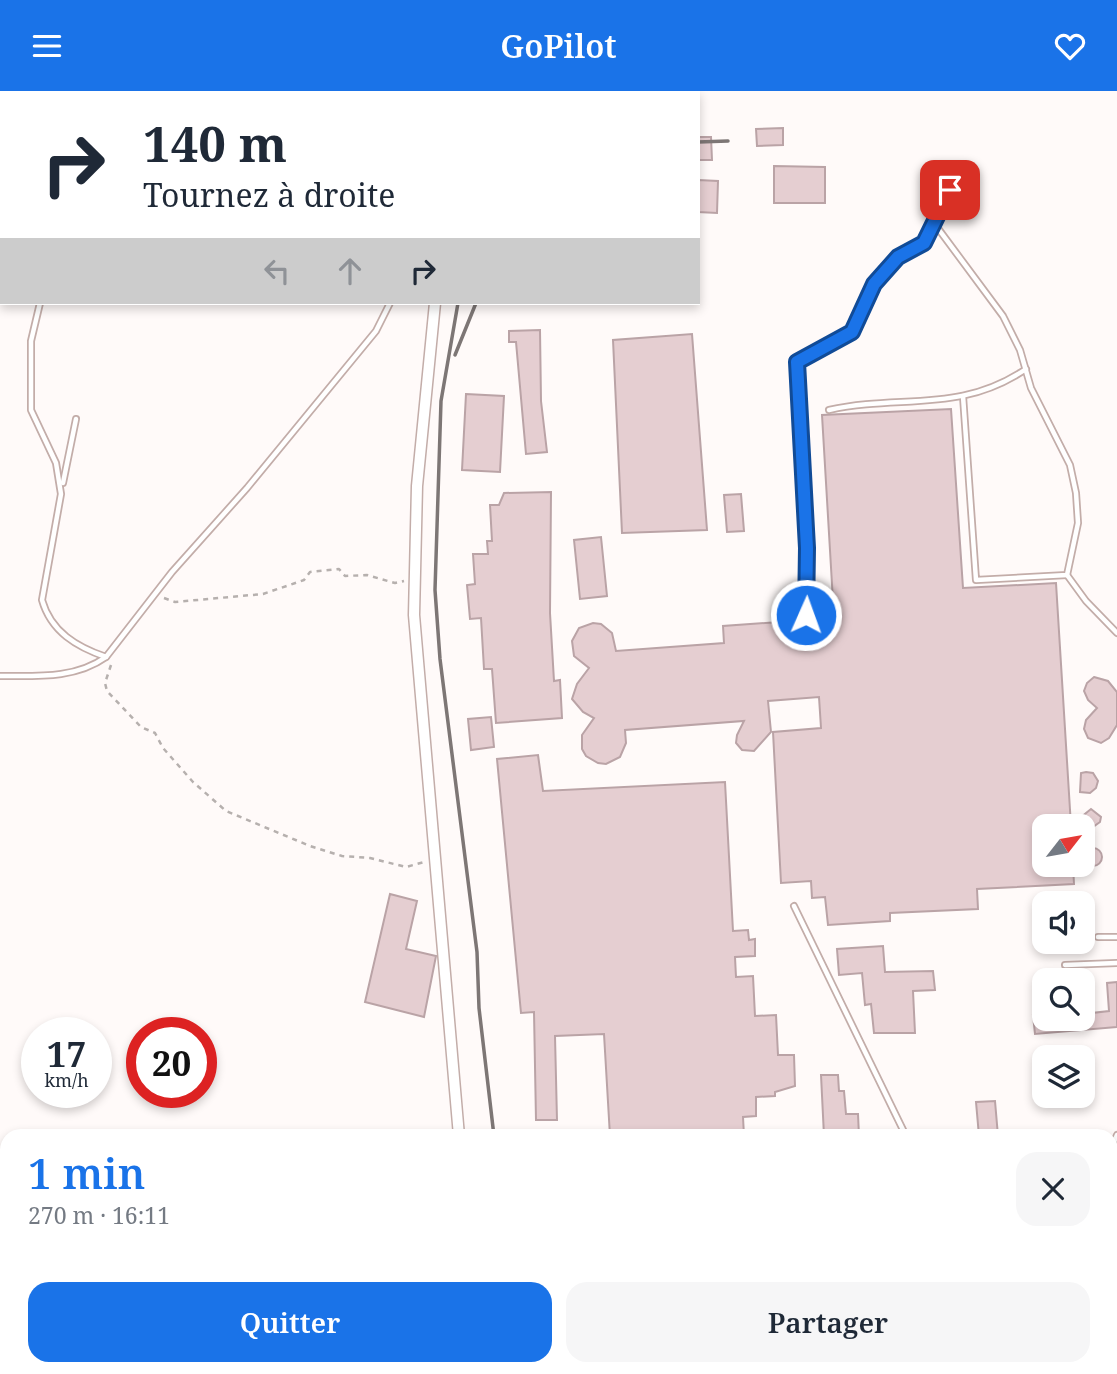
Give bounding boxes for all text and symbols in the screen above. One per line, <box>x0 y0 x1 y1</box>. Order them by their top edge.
text: GoPilot <box>500 24 617 67</box>
icon: menu <box>28 27 66 65</box>
icon: heart <box>1051 27 1089 65</box>
text: 140 m <box>143 110 287 176</box>
icon: right <box>28 119 119 210</box>
pin <box>920 160 980 220</box>
icon: arrive <box>931 171 969 209</box>
text: Tournez à droite <box>143 173 395 216</box>
icon: left <box>258 252 296 290</box>
icon: ahead <box>331 252 369 290</box>
icon: right <box>404 252 442 290</box>
position arrow <box>769 578 843 652</box>
north arrow <box>1032 814 1096 877</box>
map controls <box>1032 814 1095 1108</box>
button: sound <box>1032 891 1095 954</box>
button: search <box>1032 968 1095 1031</box>
speed limit sign: 20 <box>126 1017 217 1108</box>
text: 17 <box>47 1030 86 1077</box>
button: layers <box>1032 1045 1095 1108</box>
text: km/h <box>44 1068 89 1092</box>
text: 1 min <box>28 1144 145 1201</box>
button: close <box>1016 1152 1090 1226</box>
text: 270 m · 16:11 <box>28 1199 170 1231</box>
button: Quitter <box>28 1282 552 1362</box>
button: Partager <box>566 1282 1090 1362</box>

